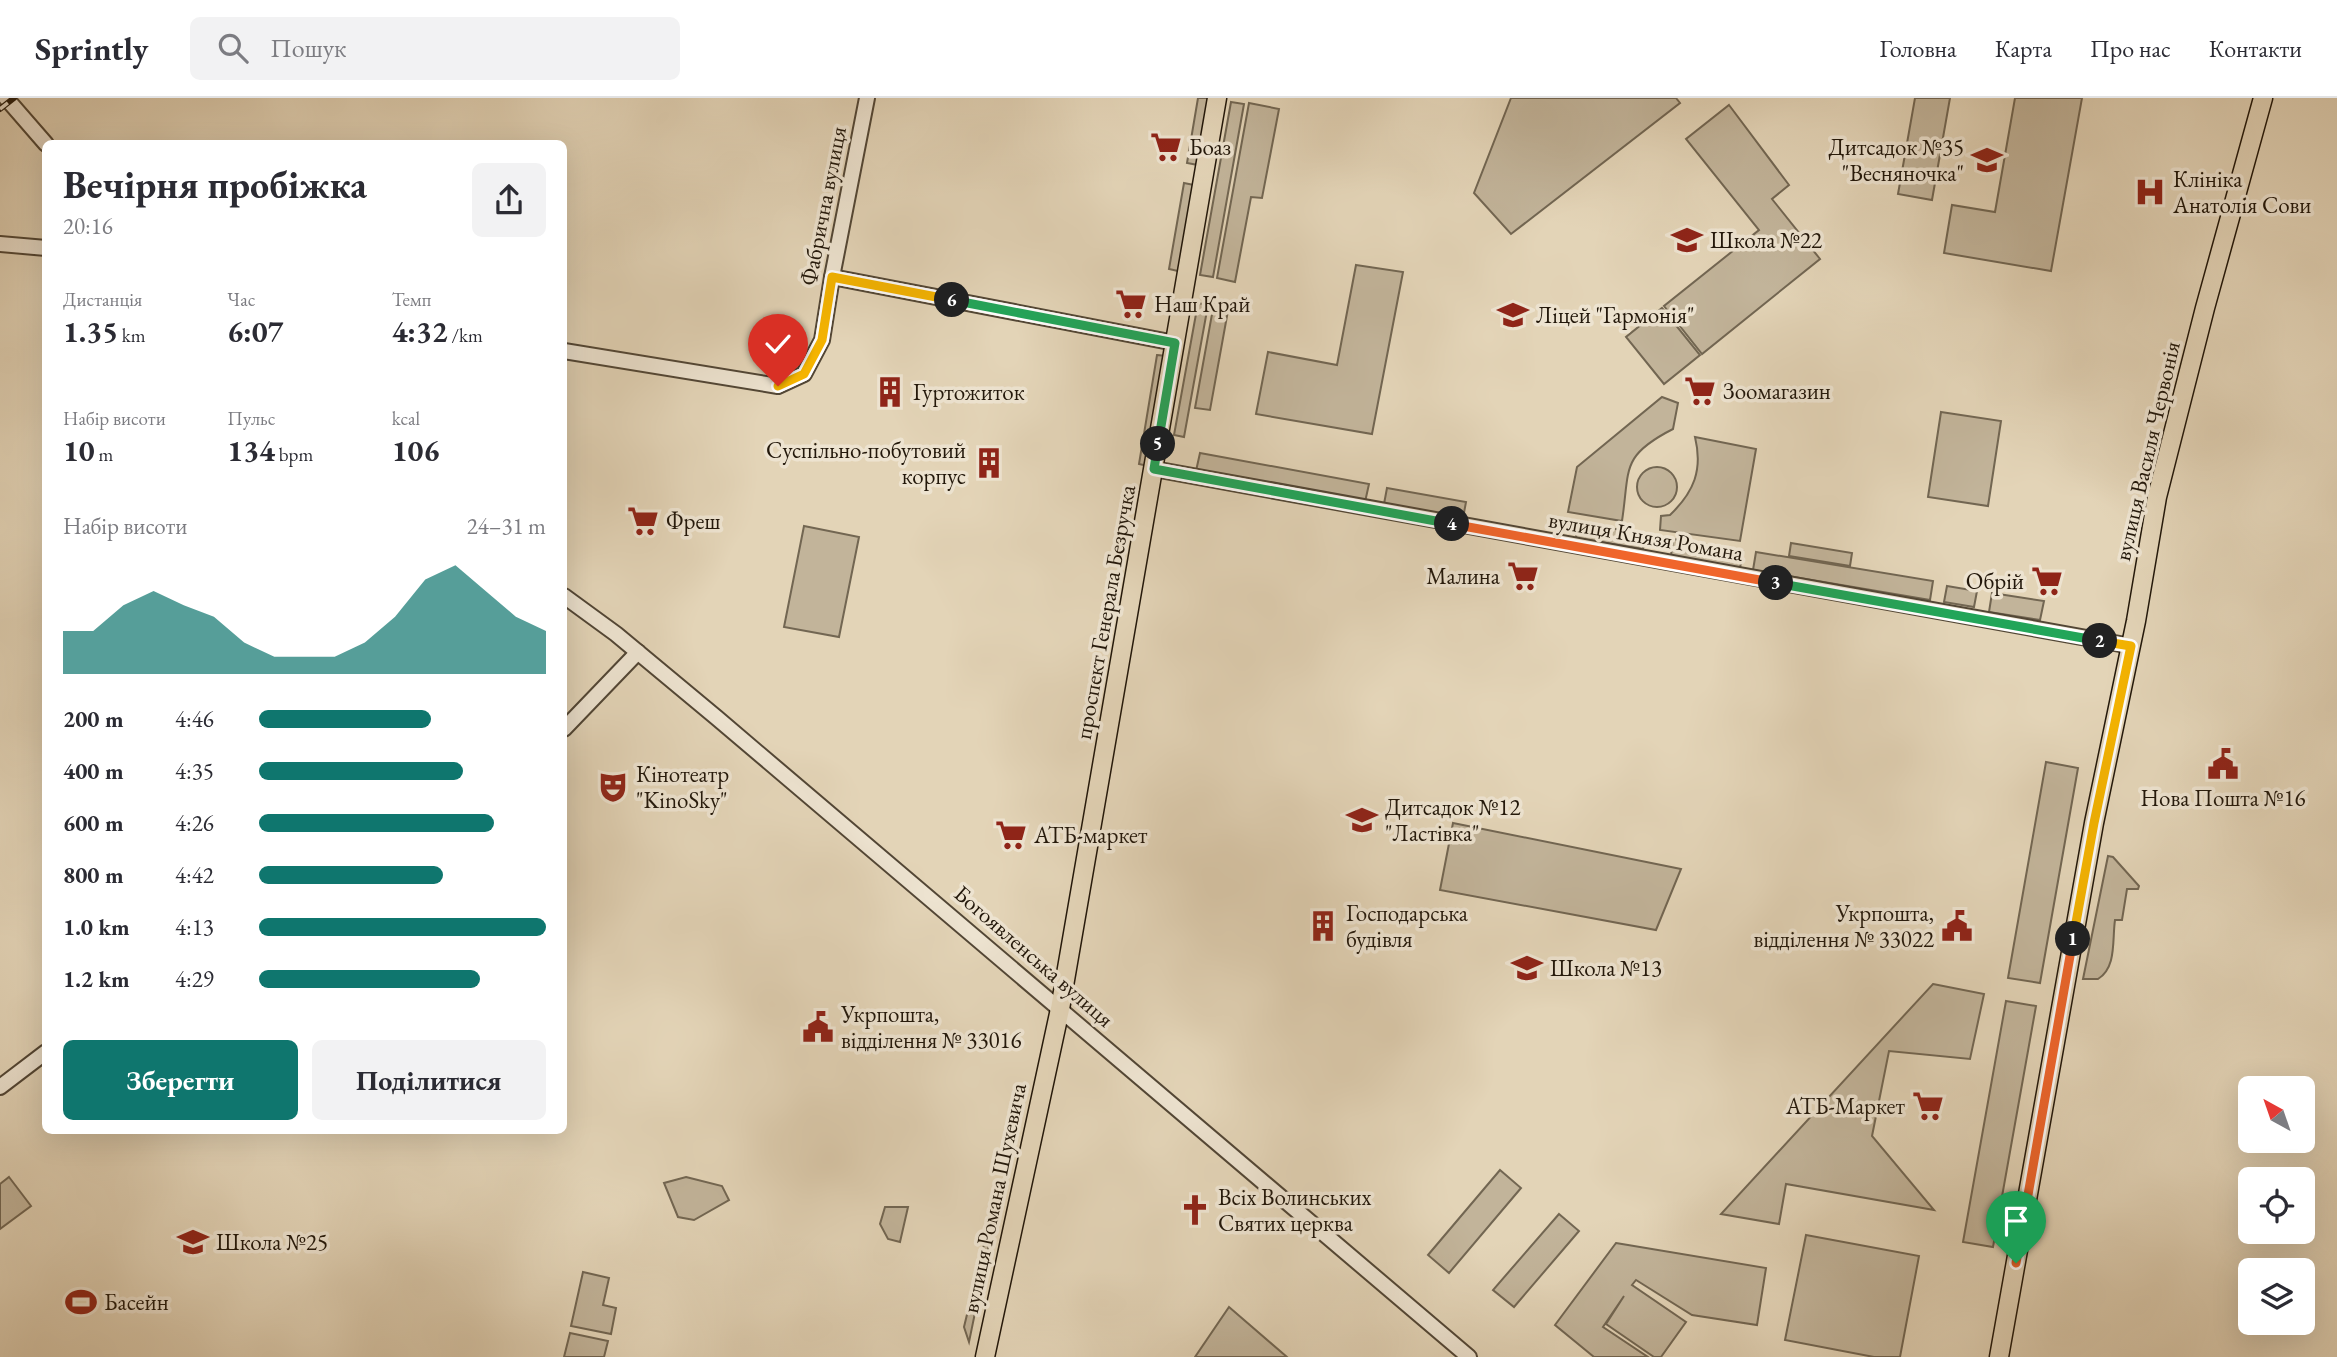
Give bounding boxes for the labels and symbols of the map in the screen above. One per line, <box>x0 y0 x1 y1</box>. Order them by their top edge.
street label: Фабрична вулиця <box>793 124 853 288</box>
supermarket icon: Боаз <box>1149 130 1183 164</box>
place label: Боаз <box>1189 132 1231 162</box>
place label: Дитсадок №35 "Весняночка" <box>1829 132 1964 188</box>
school or university icon: Дитсадок №35 "Весняночка" <box>1970 143 2004 177</box>
place label: Клініка Анатолія Сови <box>2172 164 2312 220</box>
hospital icon: Клініка Анатолія Сови <box>2133 175 2167 209</box>
school or university icon: Школа №22 <box>1670 223 1704 257</box>
place label: Школа №22 <box>1710 225 1822 255</box>
pin: 6 <box>934 282 970 318</box>
supermarket icon: Наш Край <box>1114 287 1148 321</box>
place label: Наш Край <box>1154 289 1250 319</box>
school or university icon: Ліцей "Гармонія" <box>1496 298 1530 332</box>
place label: Ліцей "Гармонія" <box>1536 300 1695 330</box>
pin <box>748 314 808 386</box>
street label: вулиця Василя Червонія <box>2107 338 2187 564</box>
supermarket icon: Зоомагазин <box>1683 374 1717 408</box>
building icon: Гуртожиток <box>873 375 907 409</box>
place label: Зоомагазин <box>1723 376 1831 406</box>
place label: Гуртожиток <box>913 377 1025 407</box>
pin: 5 <box>1140 426 1176 462</box>
place label: Суспільно-побутовий корпус <box>766 435 966 491</box>
building icon: Суспільно-побутовий корпус <box>972 446 1006 480</box>
street label: проспект Генерала Безручка <box>1068 482 1142 741</box>
supermarket icon: Фреш <box>626 504 660 538</box>
street label: вулиця Князя Романа <box>1546 504 1747 568</box>
place label: Фреш <box>666 506 720 536</box>
pin: 4 <box>1434 506 1470 542</box>
supermarket icon: Малина <box>1506 559 1540 593</box>
place label: Малина <box>1426 561 1501 591</box>
supermarket icon: Обрій <box>2030 564 2064 598</box>
pin: 3 <box>1758 566 1794 601</box>
place label: Обрій <box>1966 566 2024 596</box>
pin: 2 <box>2082 624 2118 658</box>
public building icon: Нова Пошта №16 <box>2206 747 2240 781</box>
place label: Кінотеатр "KinoSky" <box>636 759 729 815</box>
theatre icon: Кінотеатр "KinoSky" <box>596 770 630 804</box>
place label: Нова Пошта №16 <box>2140 783 2306 813</box>
place label: Дитсадок №12 "Ластівка" <box>1385 792 1520 848</box>
school or university icon: Дитсадок №12 "Ластівка" <box>1345 803 1379 837</box>
supermarket icon: АТБ-маркет <box>994 818 1028 852</box>
place label: АТБ-маркет <box>1033 820 1148 850</box>
street label: Богоявленська вулиця <box>948 878 1120 1034</box>
place label: Господарська будівля <box>1346 898 1469 954</box>
place label: Укрпошта, відділення № 33022 <box>1753 898 1934 954</box>
building icon: Господарська будівля <box>1306 909 1340 943</box>
public building icon: Укрпошта, відділення № 33022 <box>1940 909 1974 943</box>
pin: 1 <box>2056 922 2090 956</box>
school or university icon: Школа №13 <box>1510 951 1544 985</box>
place label: Школа №13 <box>1550 953 1662 983</box>
place label: Укрпошта, відділення № 33016 <box>840 999 1022 1055</box>
public building icon: Укрпошта, відділення № 33016 <box>801 1010 835 1044</box>
north arrow <box>2238 1076 2315 1153</box>
street label: вулиця Романа Шухевича <box>955 1079 1033 1316</box>
supermarket icon: АТБ-Маркет <box>1911 1089 1945 1123</box>
place label: АТБ-Маркет <box>1785 1091 1906 1121</box>
place label: Всіх Волинських Святих церква <box>1218 1182 1372 1238</box>
pin <box>1986 1191 2046 1263</box>
church icon: Всіх Волинських Святих церква <box>1178 1193 1212 1227</box>
school or university icon: Школа №25 <box>176 1225 210 1259</box>
place label: Школа №25 <box>216 1227 328 1257</box>
sports icon: Басейн <box>64 1285 98 1319</box>
place label: Басейн <box>104 1287 169 1317</box>

